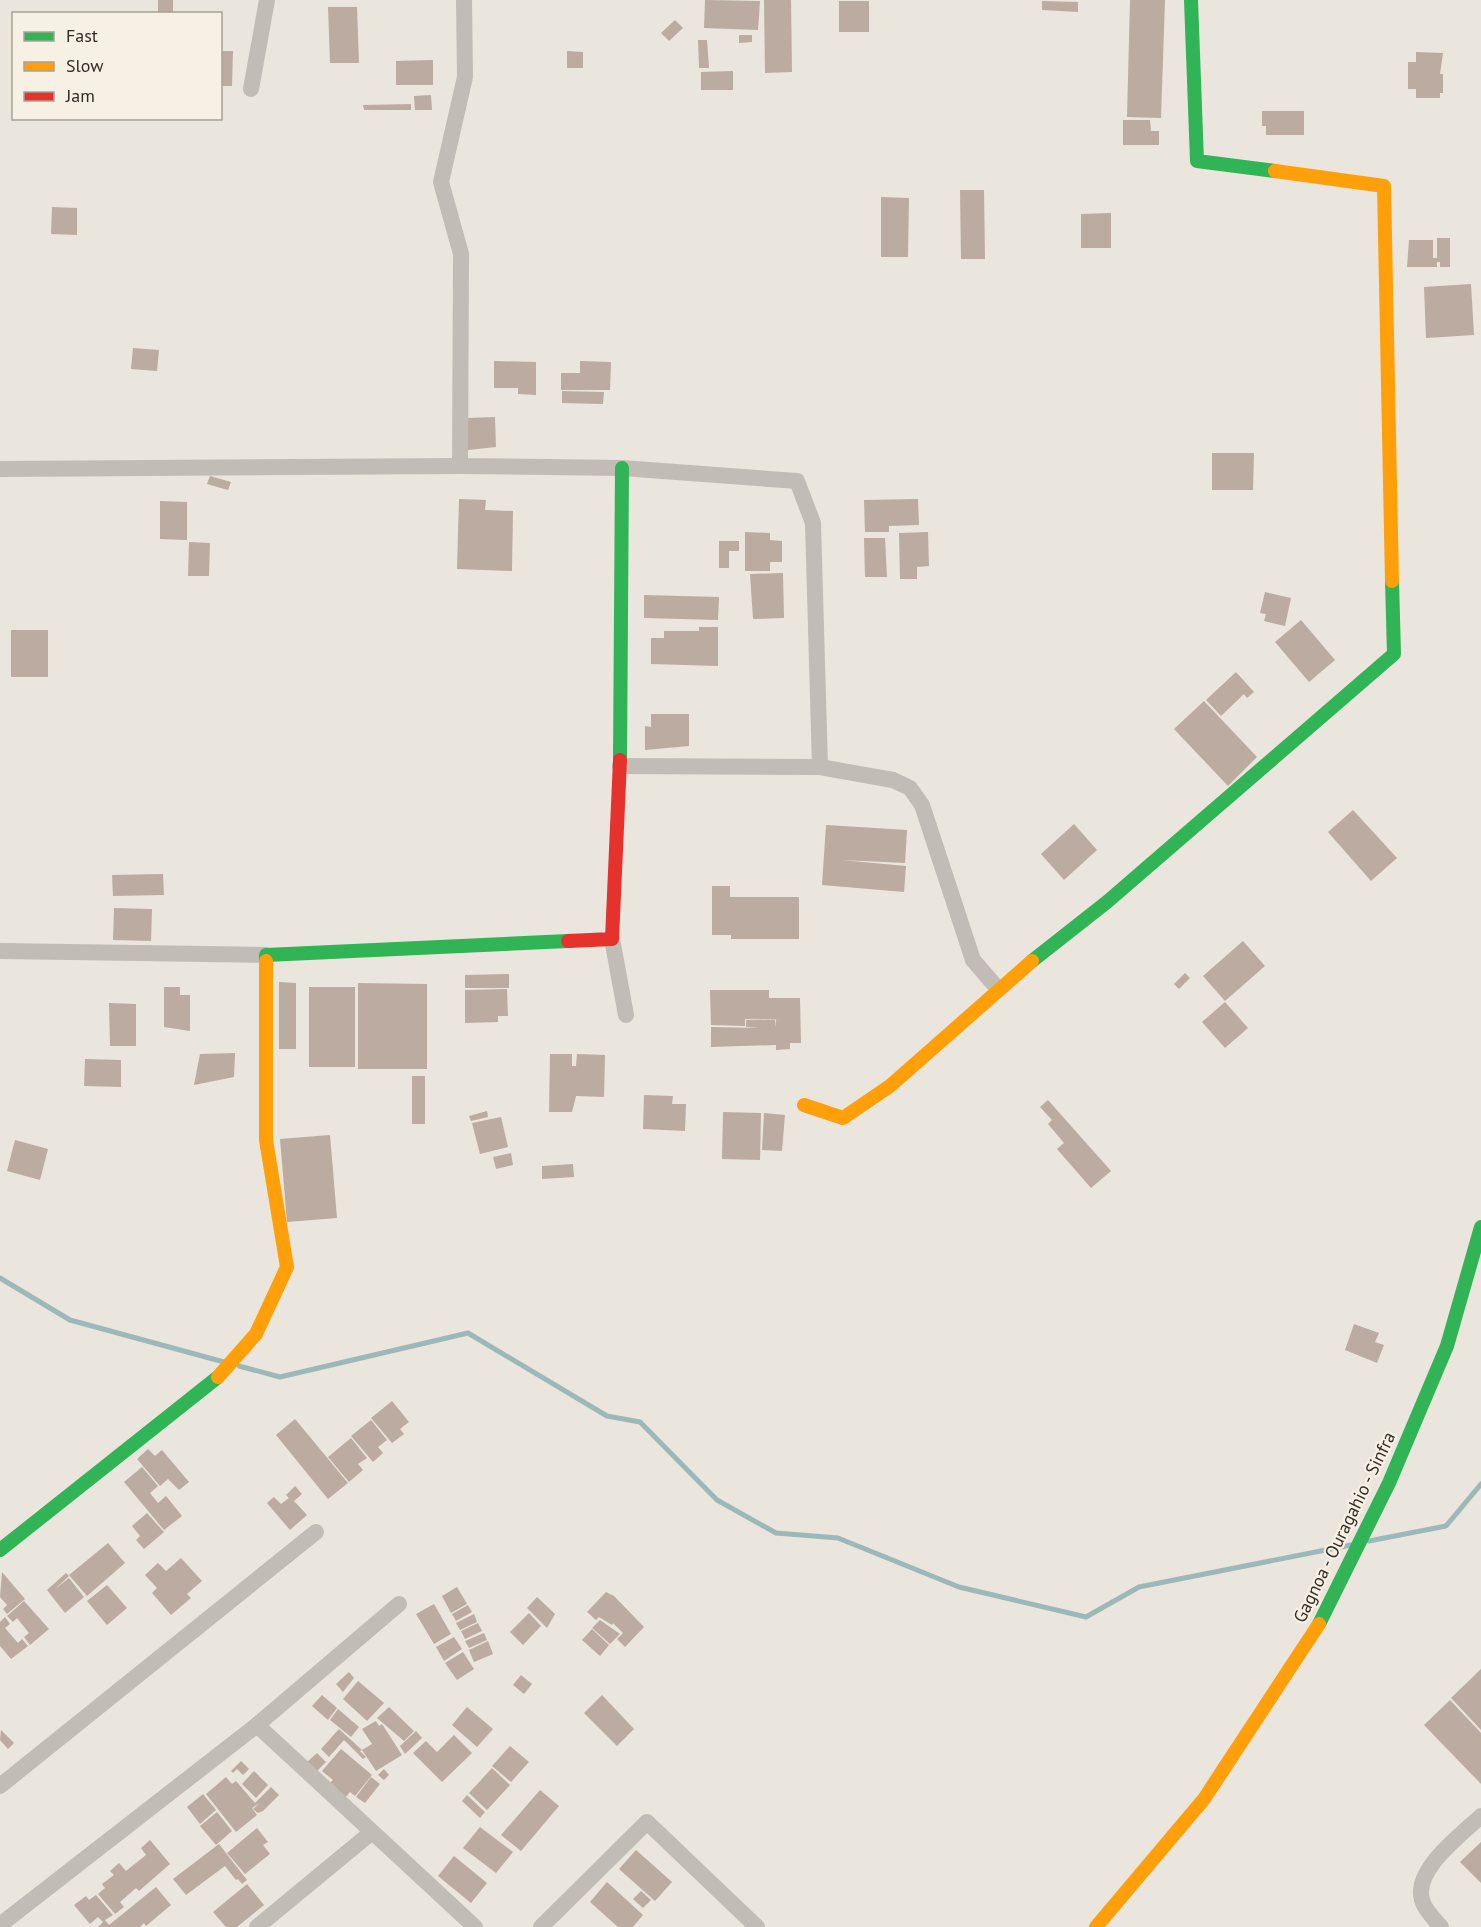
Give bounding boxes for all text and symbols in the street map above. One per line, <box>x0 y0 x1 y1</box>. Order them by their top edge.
legend <box>12 12 222 120</box>
text: Fast <box>66 24 98 47</box>
text: Slow <box>66 54 104 77</box>
text: Jam <box>65 84 95 107</box>
street label: Gagnoa - Ouragahio - Sinfra <box>1288 1428 1400 1626</box>

